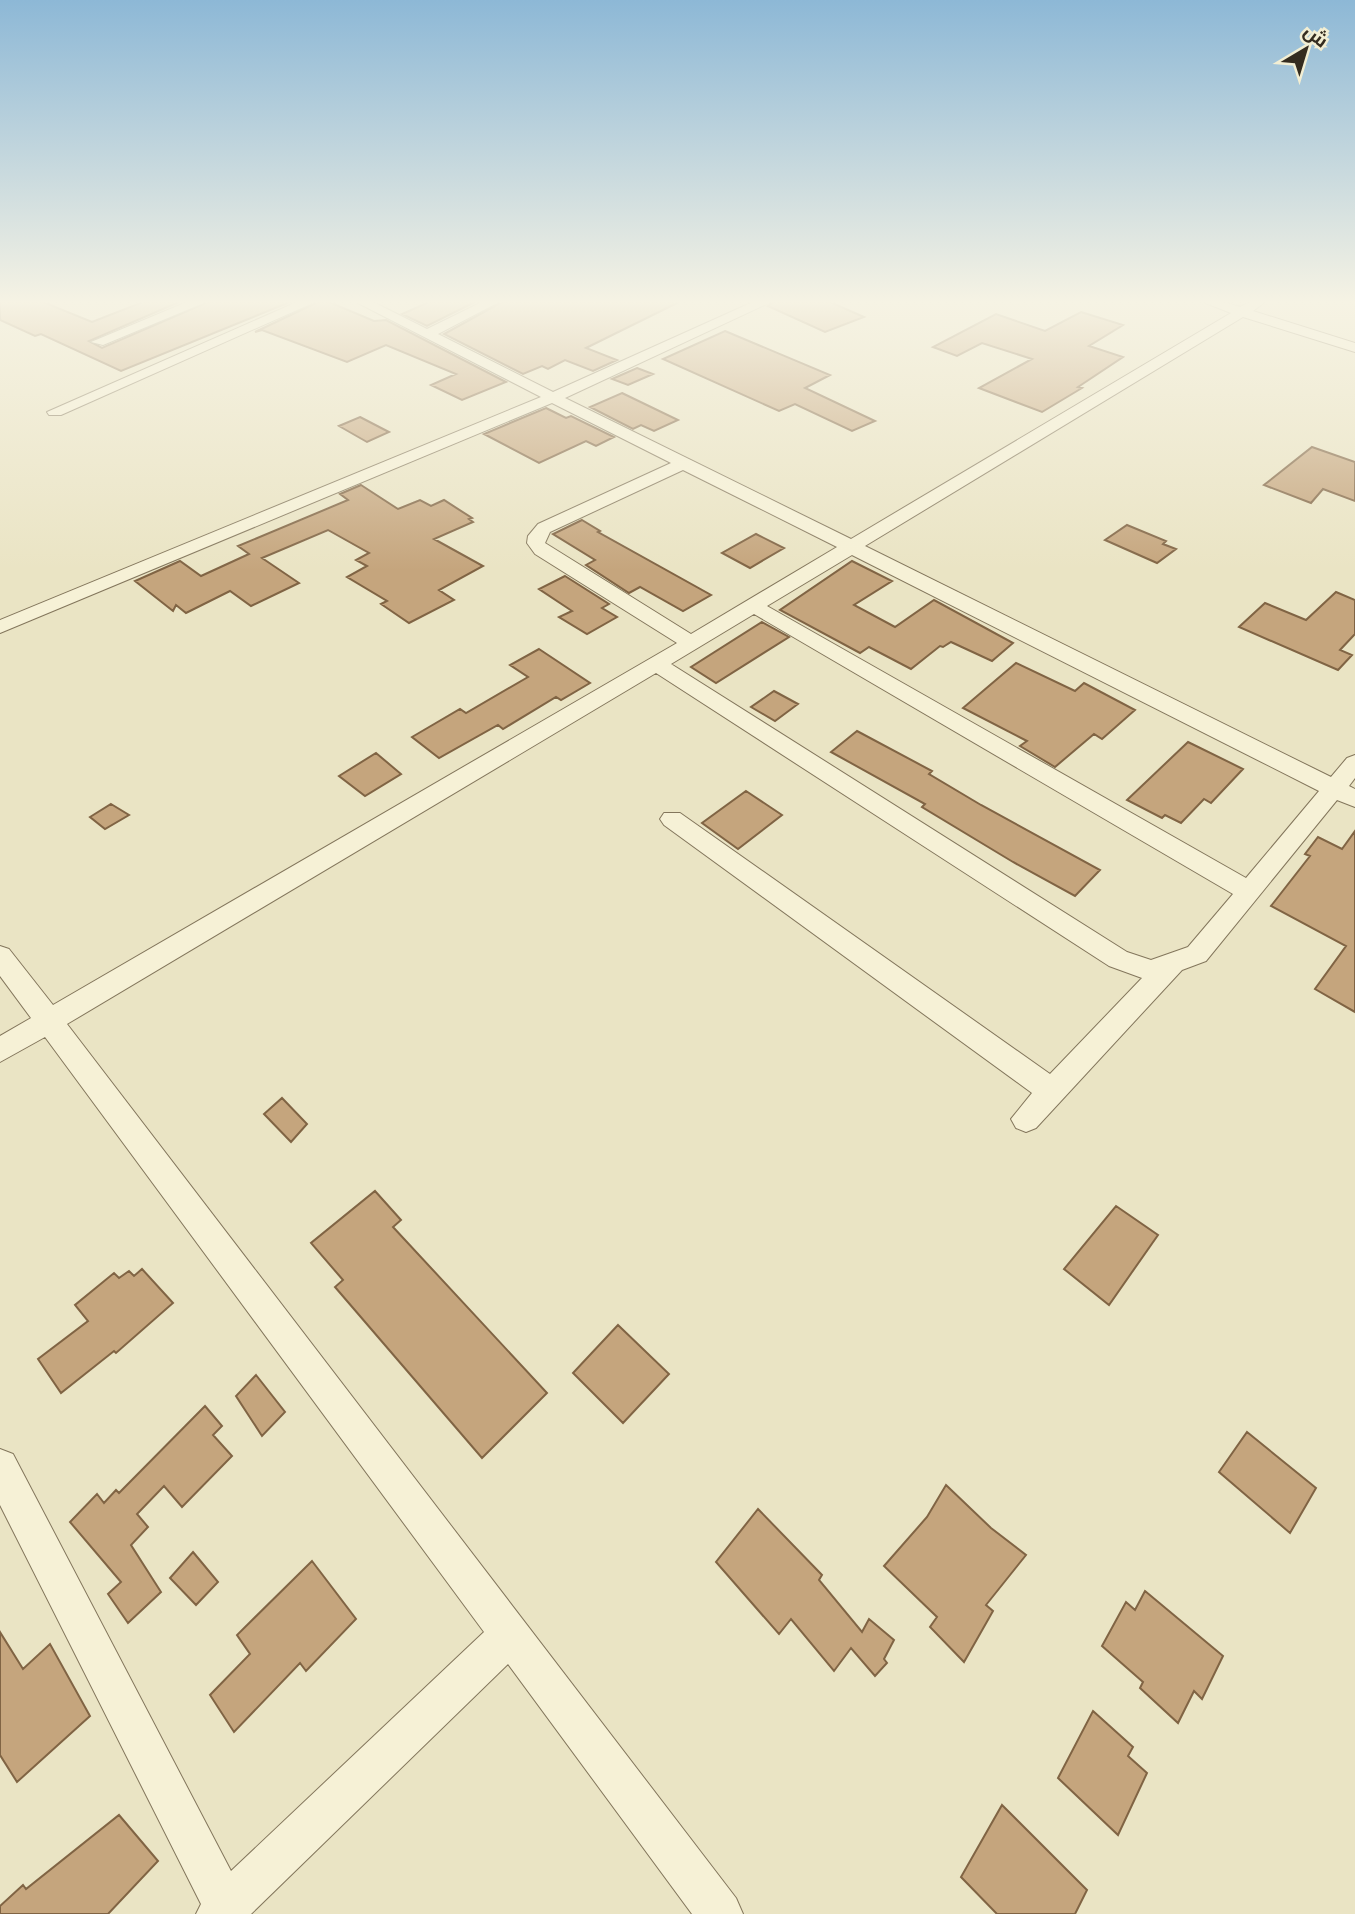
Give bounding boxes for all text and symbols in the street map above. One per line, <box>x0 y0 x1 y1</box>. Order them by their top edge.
north arrow <box>1271 14 1341 84</box>
text: ش <box>1299 19 1333 53</box>

